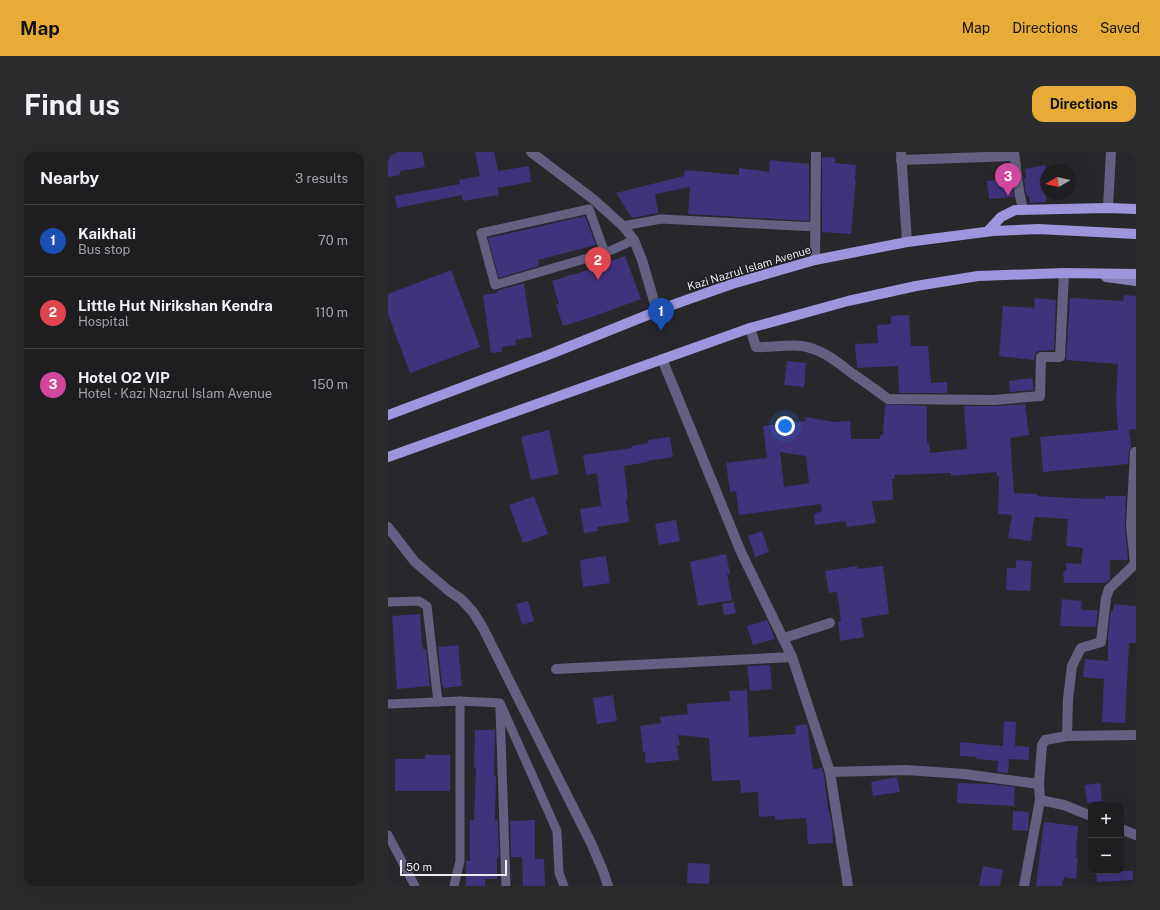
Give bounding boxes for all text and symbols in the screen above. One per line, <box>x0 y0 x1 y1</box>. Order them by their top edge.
text: Map <box>20 17 60 39</box>
text: Map <box>962 20 990 36</box>
text: Directions <box>1012 20 1078 36</box>
text: Saved <box>1100 20 1140 36</box>
button: Directions <box>1032 86 1136 122</box>
text: Find us <box>24 88 120 121</box>
pin: 3 <box>995 163 1021 196</box>
north arrow <box>1040 164 1076 200</box>
text: Nearby <box>40 168 99 188</box>
text: 3 results <box>295 171 348 186</box>
text: Kaikhali <box>78 225 136 242</box>
text: 1 <box>50 233 56 248</box>
text: 70 m <box>318 233 348 248</box>
text: Bus stop <box>78 242 130 257</box>
street label: Kazi Nazrul Islam Avenue <box>686 243 812 293</box>
pin: 2 <box>585 247 611 280</box>
text: Little Hut Nirikshan Kendra <box>78 297 273 314</box>
pin: 1 <box>648 298 674 331</box>
text: 2 <box>49 305 57 320</box>
text: 110 m <box>315 305 348 320</box>
text: Hospital <box>78 314 129 329</box>
text: Hotel O2 VIP <box>78 369 170 386</box>
text: 3 <box>49 377 57 392</box>
text: 150 m <box>312 377 348 392</box>
text: Hotel · Kazi Nazrul Islam Avenue <box>78 386 272 401</box>
your location <box>775 416 795 436</box>
map controls <box>1088 802 1124 874</box>
button: + <box>1088 802 1124 838</box>
button: − <box>1088 838 1124 874</box>
scale bar <box>400 858 507 877</box>
text: 50 m <box>406 861 432 873</box>

